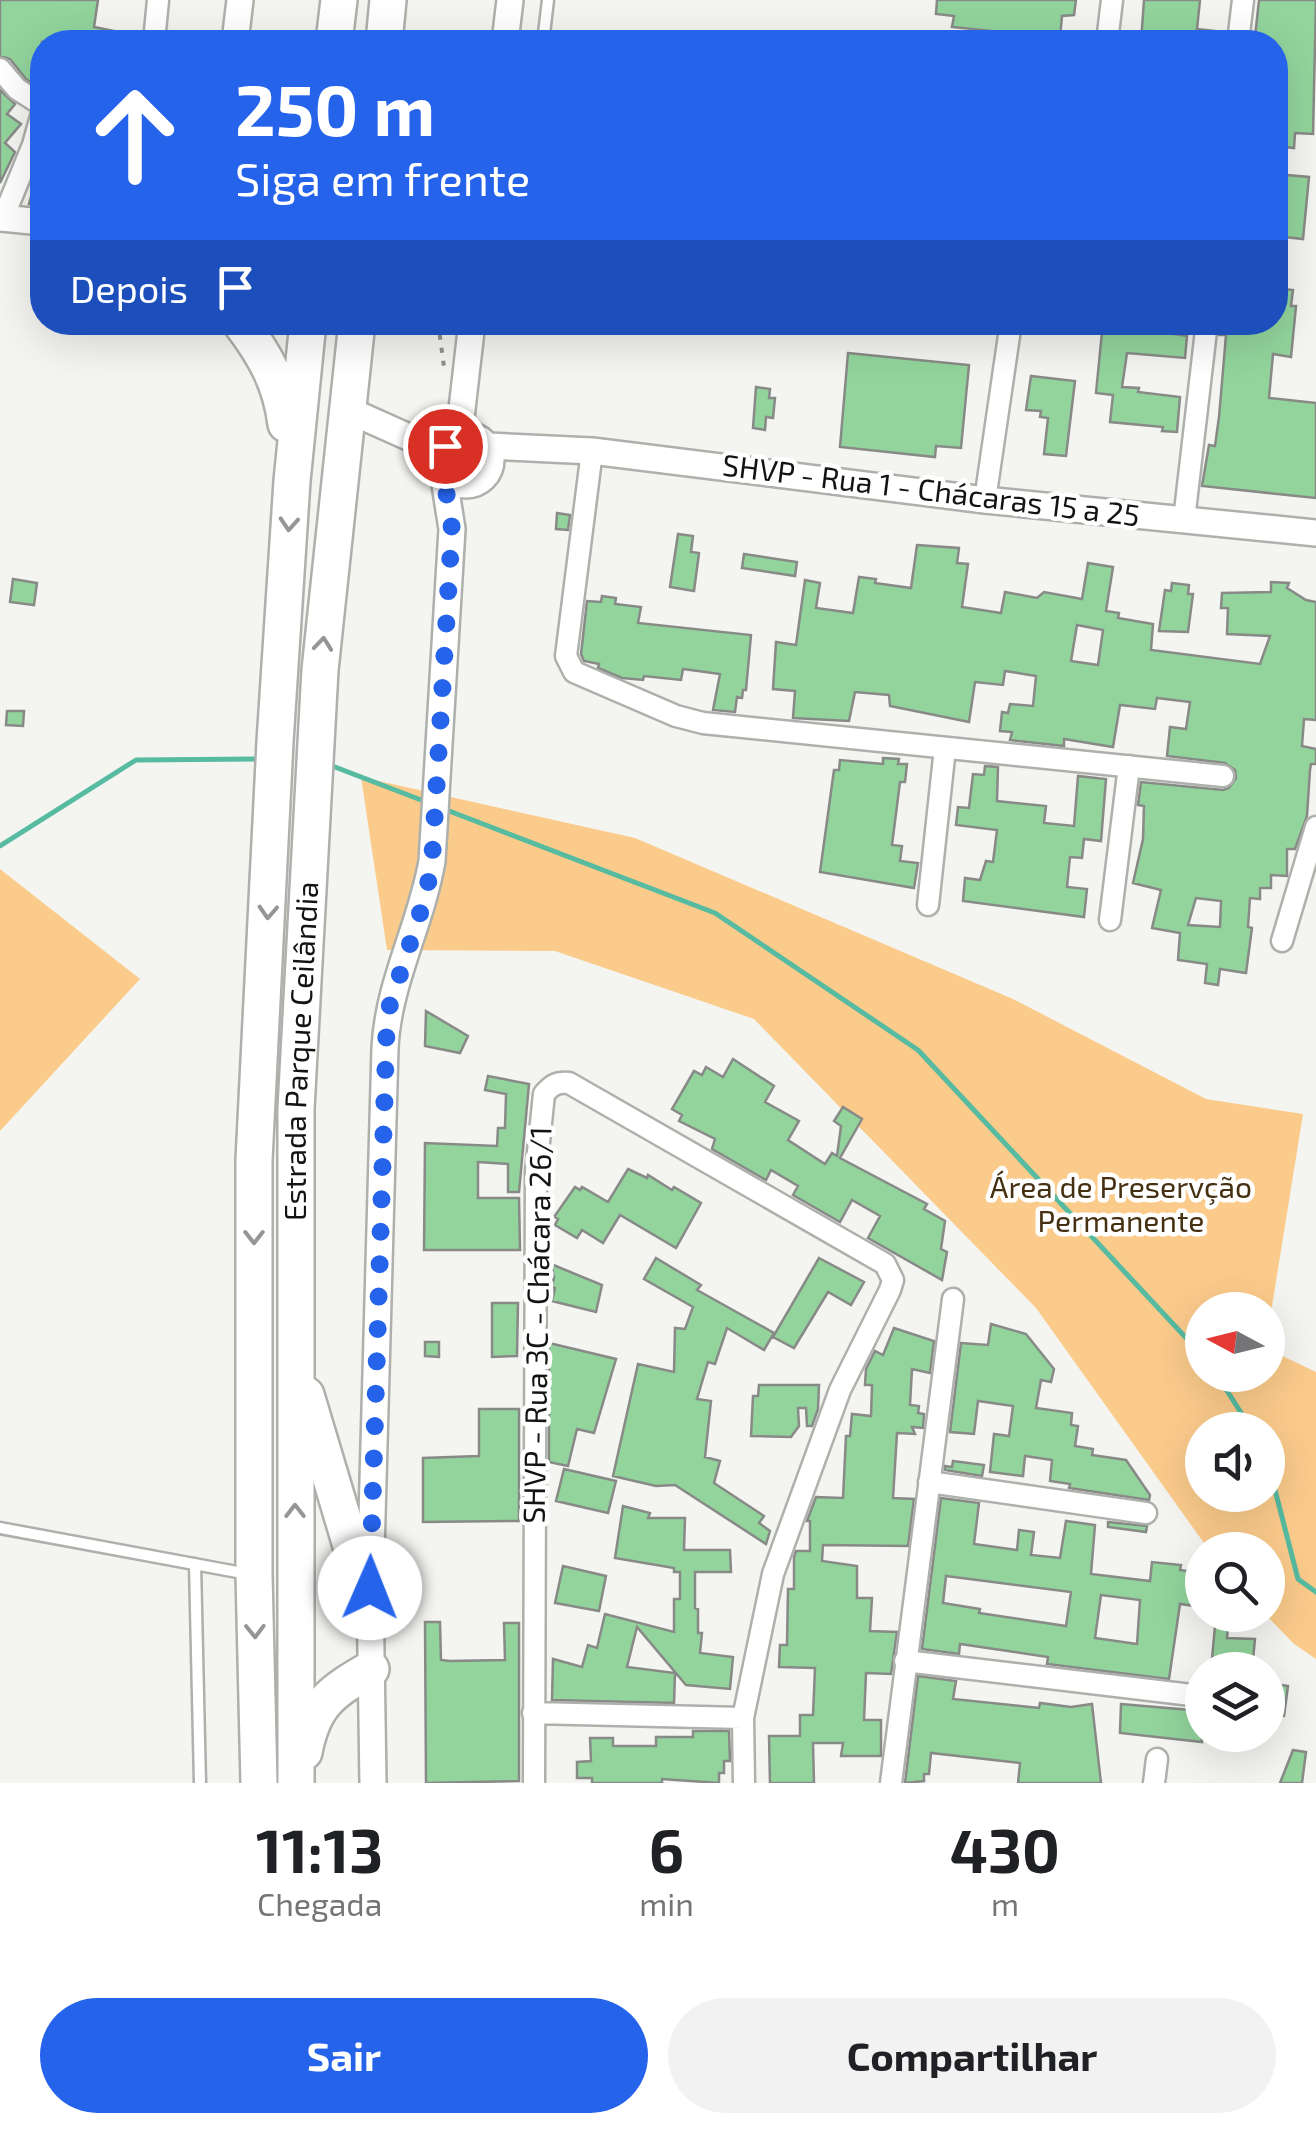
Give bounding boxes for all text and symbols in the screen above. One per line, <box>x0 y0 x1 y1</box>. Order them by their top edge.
text: 250 m <box>235 66 435 150</box>
icon: ahead <box>70 70 200 200</box>
text: Siga em frente <box>235 151 530 205</box>
icon: arrive <box>208 260 263 315</box>
text: Depois <box>70 265 188 311</box>
pin <box>403 404 488 489</box>
icon: arrive <box>418 419 473 474</box>
street label: SHVP - Rua 1 - Chácaras 15 a 25 <box>721 446 1142 532</box>
one-way arrow <box>279 517 300 533</box>
one-way arrow <box>312 636 333 652</box>
street label: Estrada Parque Ceilândia <box>276 880 324 1221</box>
one-way arrow <box>258 904 279 920</box>
street label: SHVP - Rua 3C - Chácara 26/1 <box>515 1126 557 1524</box>
park label: Área de Preservção Permanente <box>990 1168 1252 1238</box>
one-way arrow <box>243 1230 265 1245</box>
north arrow <box>1185 1292 1285 1392</box>
map controls <box>1185 1292 1285 1752</box>
button: sound <box>1185 1412 1285 1512</box>
one-way arrow <box>284 1502 306 1518</box>
button: search <box>1185 1532 1285 1632</box>
position arrow <box>318 1536 422 1640</box>
one-way arrow <box>245 1624 266 1640</box>
button: layers <box>1185 1652 1285 1752</box>
text: 11:13 <box>256 1813 383 1885</box>
text: 6 <box>649 1813 684 1885</box>
text: 430 <box>950 1813 1060 1885</box>
text: Chegada <box>257 1884 382 1922</box>
text: min <box>639 1884 694 1922</box>
text: m <box>991 1884 1019 1922</box>
button: Sair <box>40 1998 648 2113</box>
button: Compartilhar <box>668 1998 1276 2113</box>

